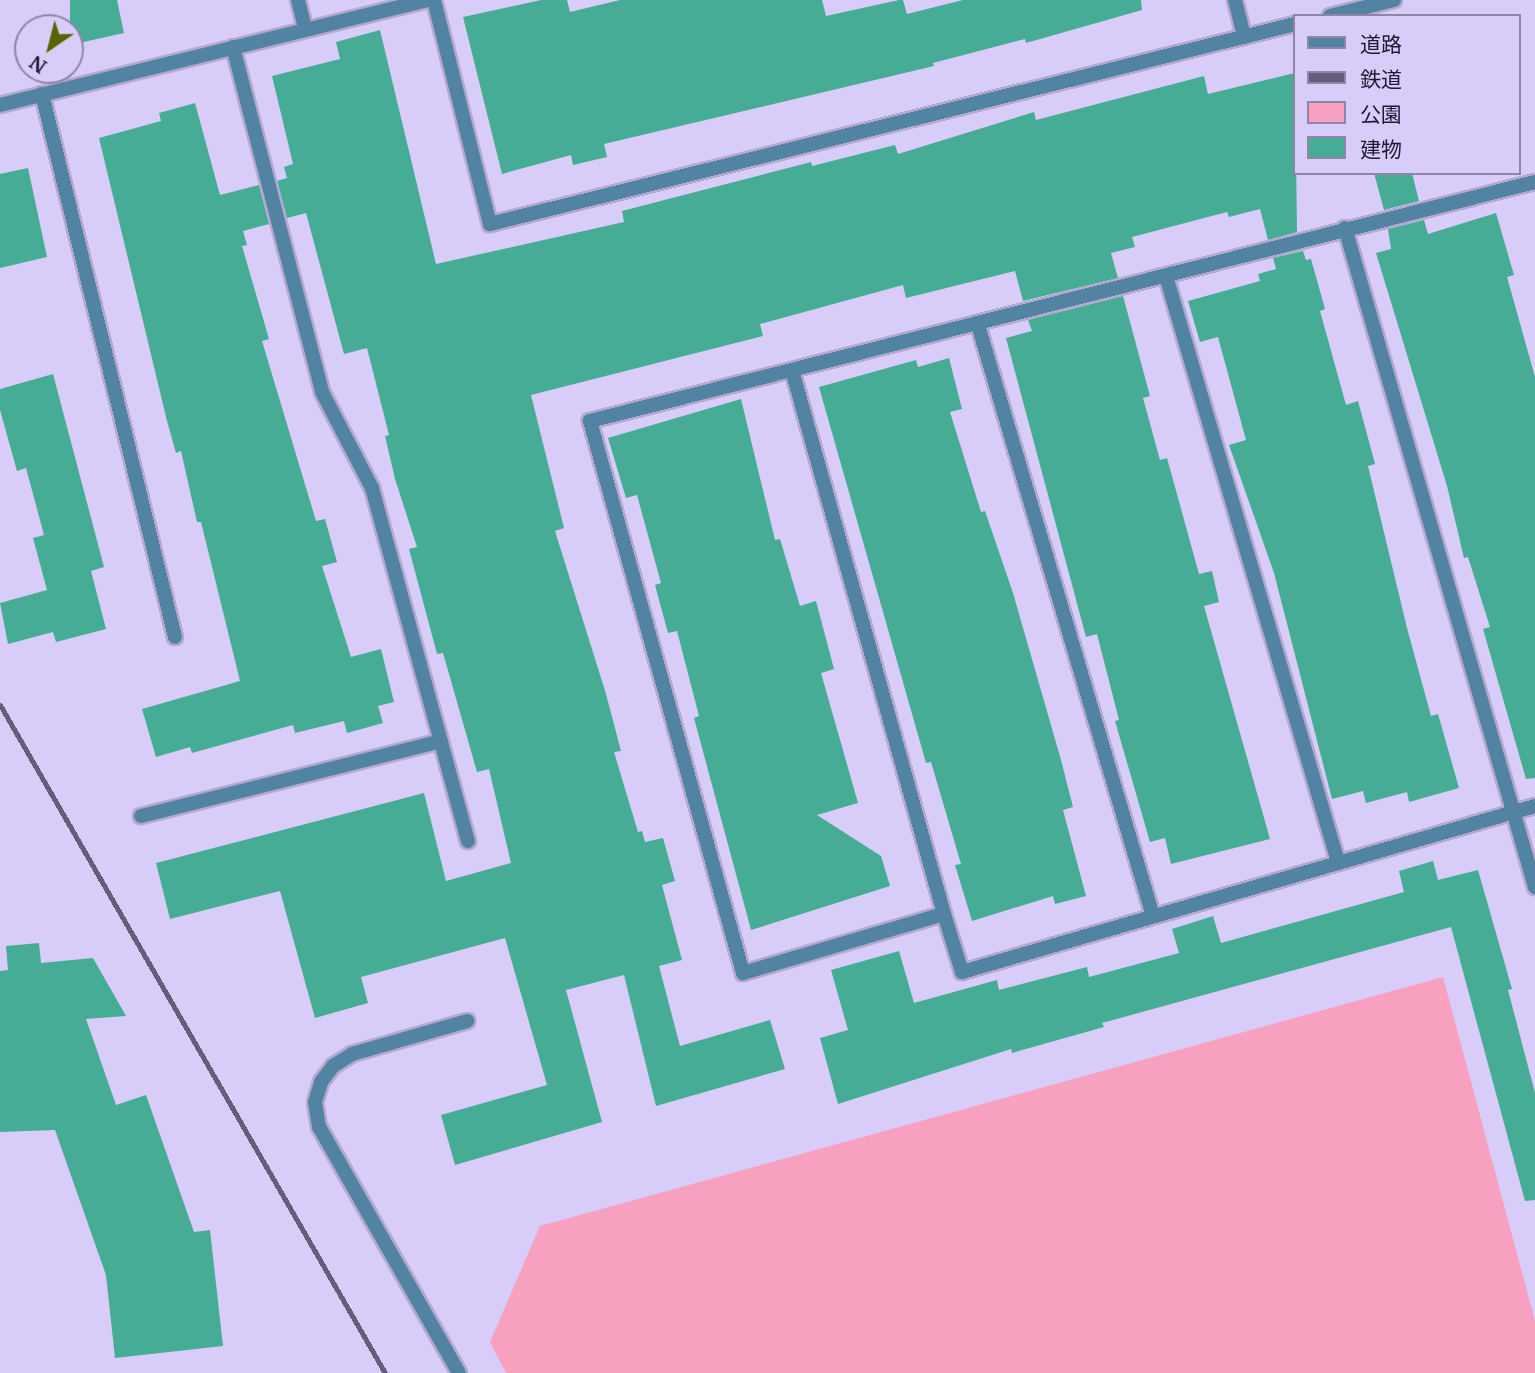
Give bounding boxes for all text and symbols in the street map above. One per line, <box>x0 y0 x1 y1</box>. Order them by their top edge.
north arrow <box>14 14 84 84</box>
legend <box>1294 14 1521 175</box>
text: 道路 <box>1360 31 1402 58</box>
text: N <box>25 50 51 79</box>
text: 鉄道 <box>1360 66 1402 93</box>
text: 公園 <box>1360 101 1402 128</box>
text: 建物 <box>1360 136 1402 163</box>

